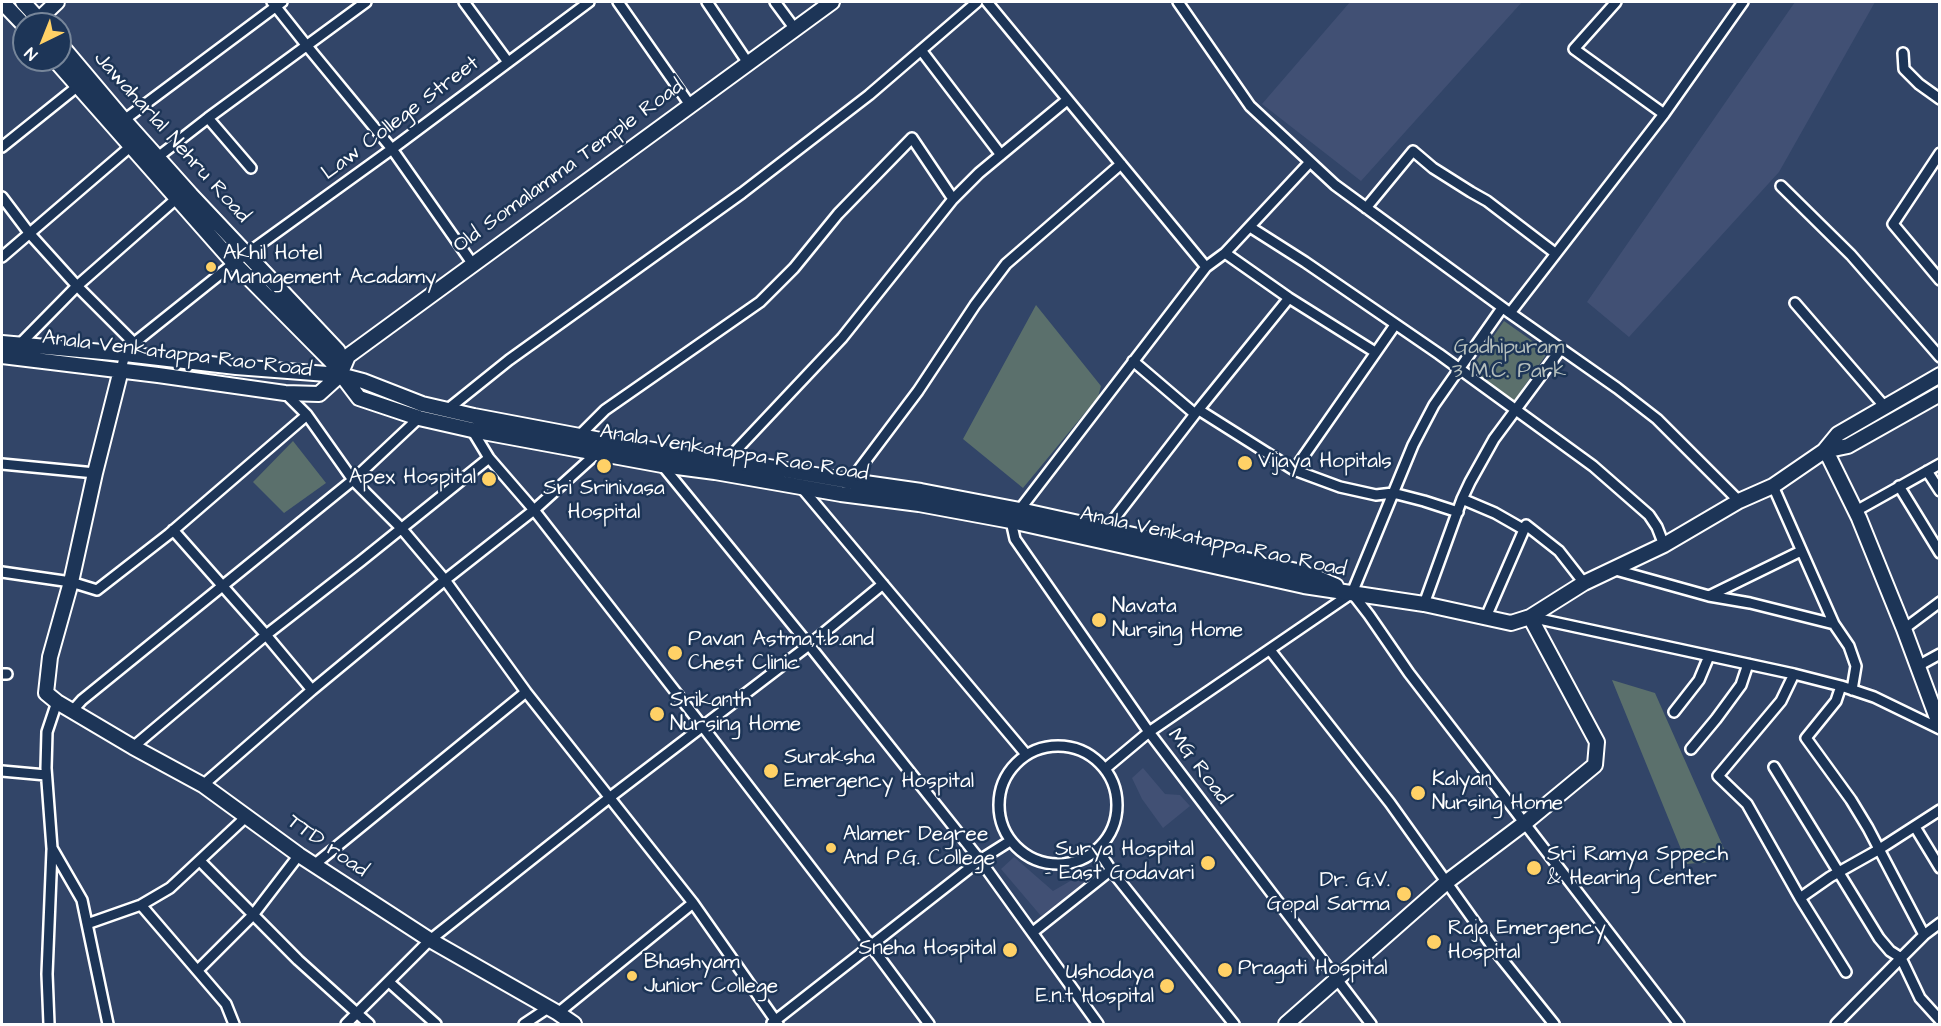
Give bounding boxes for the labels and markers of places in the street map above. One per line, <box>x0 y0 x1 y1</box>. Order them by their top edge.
place label: Akhil Hotel Management Acadamy <box>223 242 436 292</box>
marker: Akhil Hotel Management Acadamy <box>204 260 218 274</box>
place label: Vijaya Hopitals <box>1258 450 1392 476</box>
marker: Vijaya Hopitals <box>1236 454 1254 472</box>
marker: Sri Srinivasa Hospital <box>595 457 613 475</box>
place label: Apex Hospital <box>349 466 476 492</box>
marker: Apex Hospital <box>480 470 498 488</box>
place label: Sri Srinivasa Hospital <box>543 477 665 527</box>
place label: Navata Nursing Home <box>1112 595 1243 645</box>
marker: Navata Nursing Home <box>1090 611 1108 629</box>
place label: Pavan Astma,t.b.and Chest Clinic <box>688 628 874 678</box>
marker: Pavan Astma,t.b.and Chest Clinic <box>666 644 684 662</box>
place label: Srikanth Nursing Home <box>670 689 801 739</box>
marker: Srikanth Nursing Home <box>648 705 666 723</box>
place label: Suraksha Emergency Hospital <box>784 746 974 796</box>
marker: Suraksha Emergency Hospital <box>762 762 780 780</box>
place label: Kalyan Nursing Home <box>1432 768 1563 818</box>
marker: Kalyan Nursing Home <box>1409 784 1427 802</box>
place label: Alamer Degree And P.G. College <box>843 823 995 873</box>
place label: Surya Hospital - East Godavari <box>1044 838 1194 888</box>
marker: Alamer Degree And P.G. College <box>824 841 838 855</box>
place label: Sri Ramya Sppech & Hearing Center <box>1547 843 1728 893</box>
marker: Surya Hospital - East Godavari <box>1199 854 1217 872</box>
marker: Sri Ramya Sppech & Hearing Center <box>1525 859 1543 877</box>
place label: Dr. G.V. Gopal Sarma <box>1267 869 1390 919</box>
marker: Dr. G.V. Gopal Sarma <box>1395 885 1413 903</box>
place label: Raja Emergency Hospital <box>1448 917 1606 967</box>
marker: Raja Emergency Hospital <box>1425 933 1443 951</box>
place label: Sneha Hospital <box>859 937 996 963</box>
marker: Sneha Hospital <box>1001 941 1019 959</box>
place label: Bhashyam Junior College <box>644 951 778 1001</box>
place label: Pragati Hospital <box>1238 957 1388 983</box>
place label: Ushodaya E.n.t Hospital <box>1036 961 1154 1011</box>
marker: Pragati Hospital <box>1216 961 1234 979</box>
marker: Bhashyam Junior College <box>625 969 639 983</box>
marker: Ushodaya E.n.t Hospital <box>1158 977 1176 995</box>

